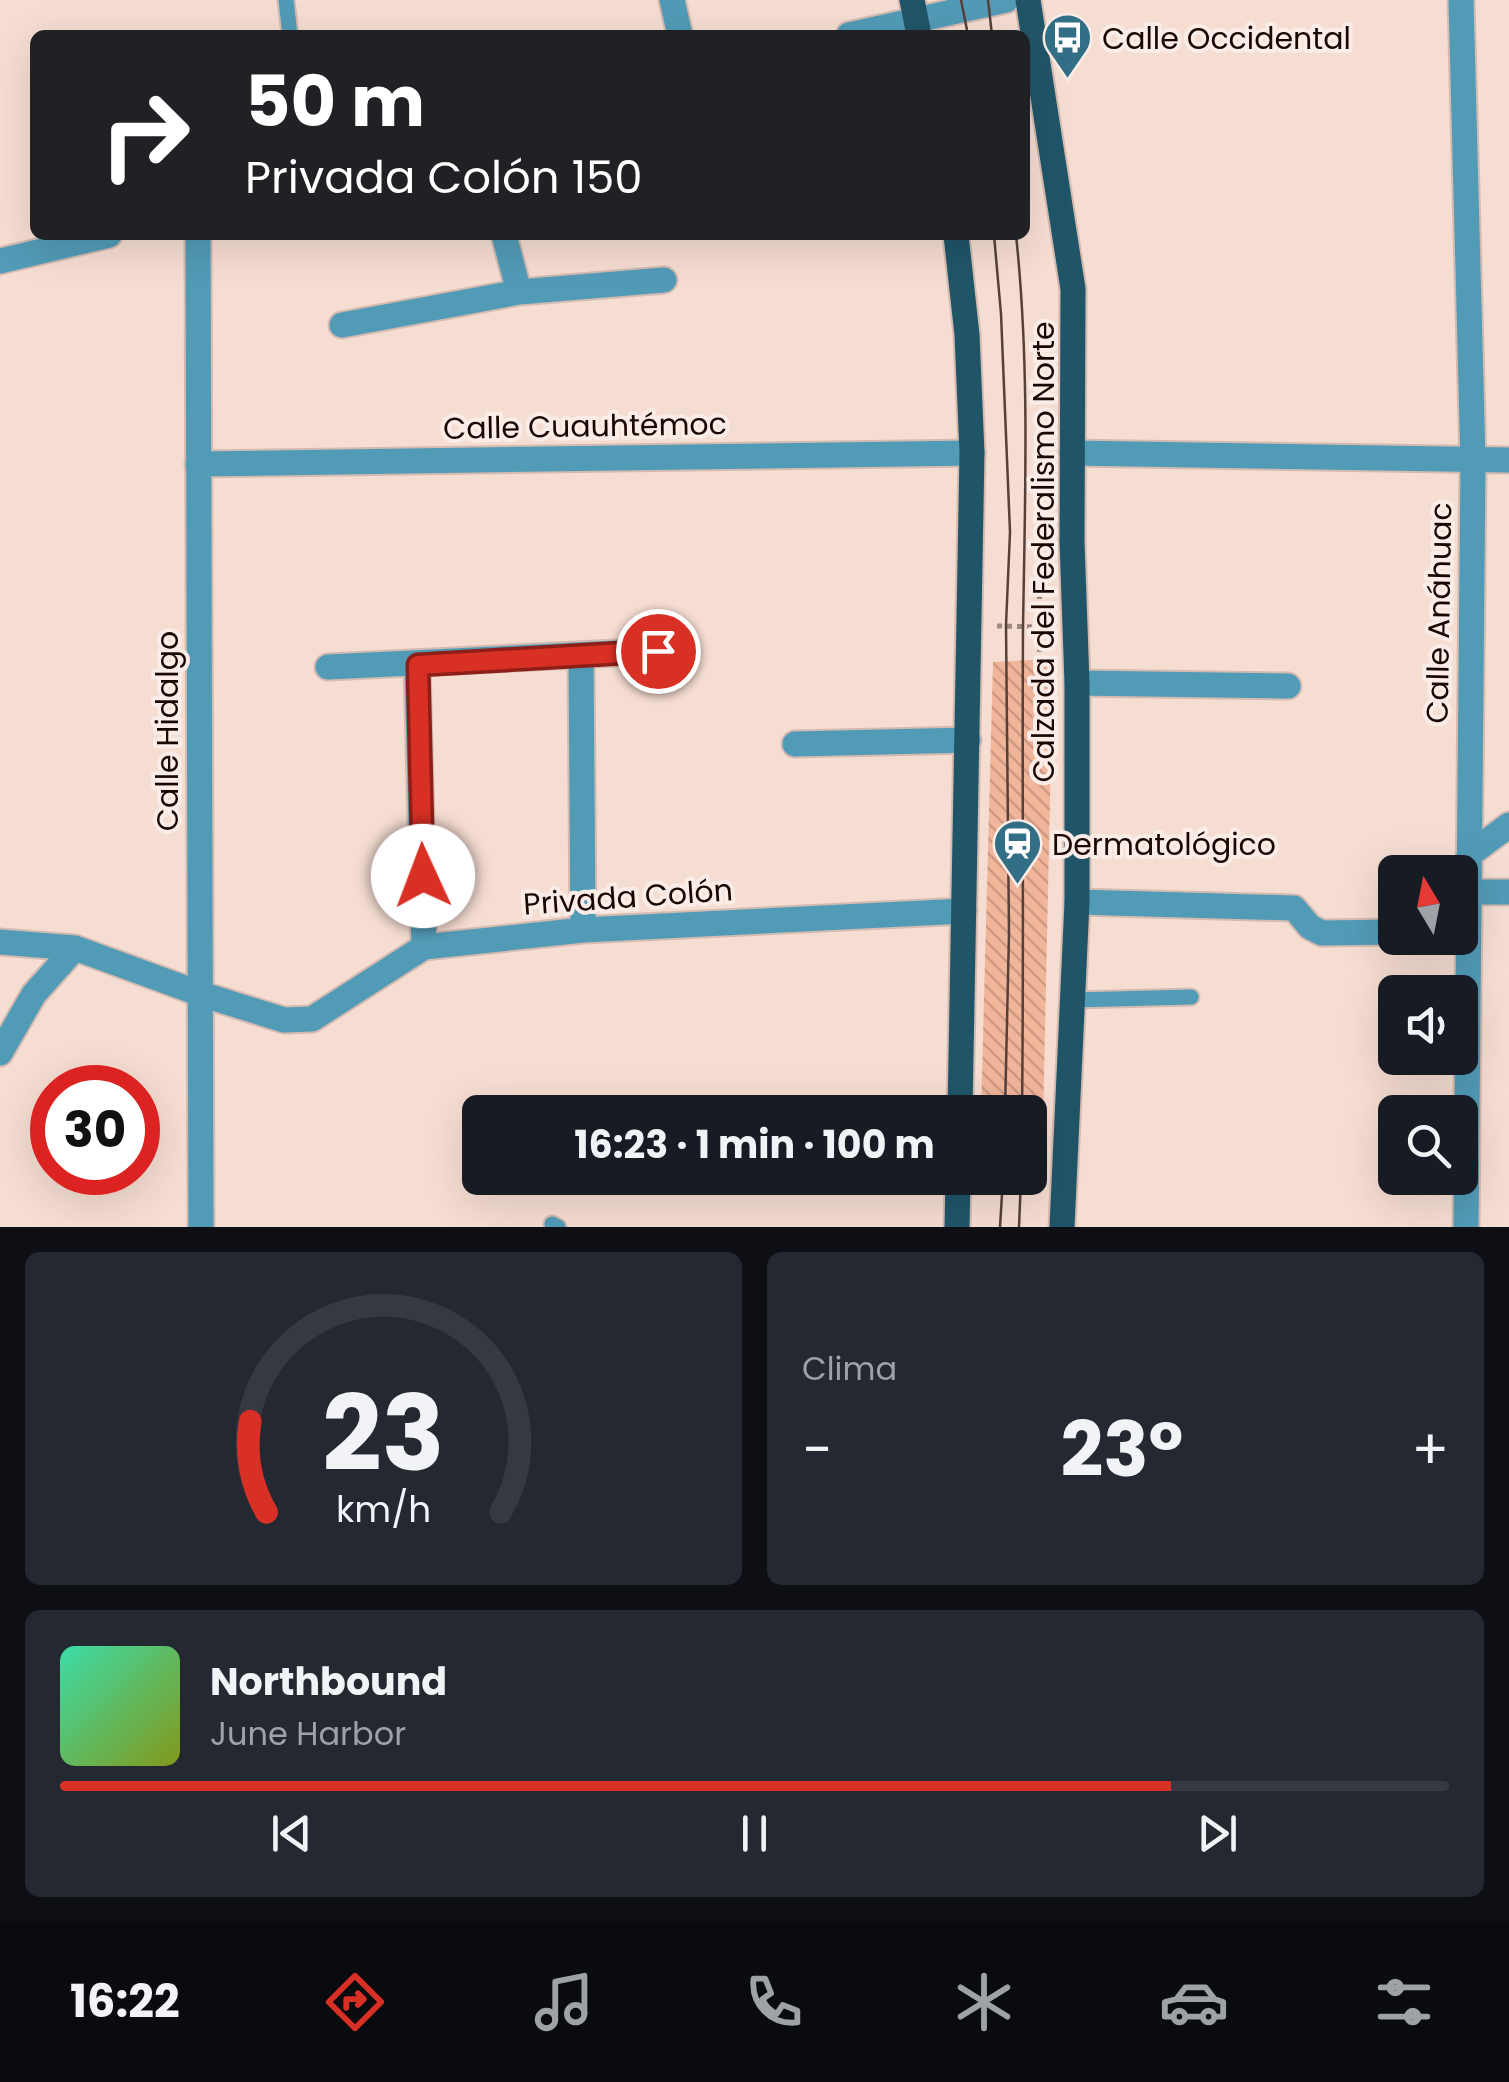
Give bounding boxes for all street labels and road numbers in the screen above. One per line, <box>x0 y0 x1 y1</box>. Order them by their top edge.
street label: Calzada del Federalismo Norte <box>1022 321 1065 783</box>
street label: Calle Cuauhtémoc <box>443 402 727 450</box>
street label: Calle Anáhuac <box>1416 502 1462 724</box>
street label: Calle Hidalgo <box>146 631 189 831</box>
street label: Privada Colón <box>522 868 734 926</box>

